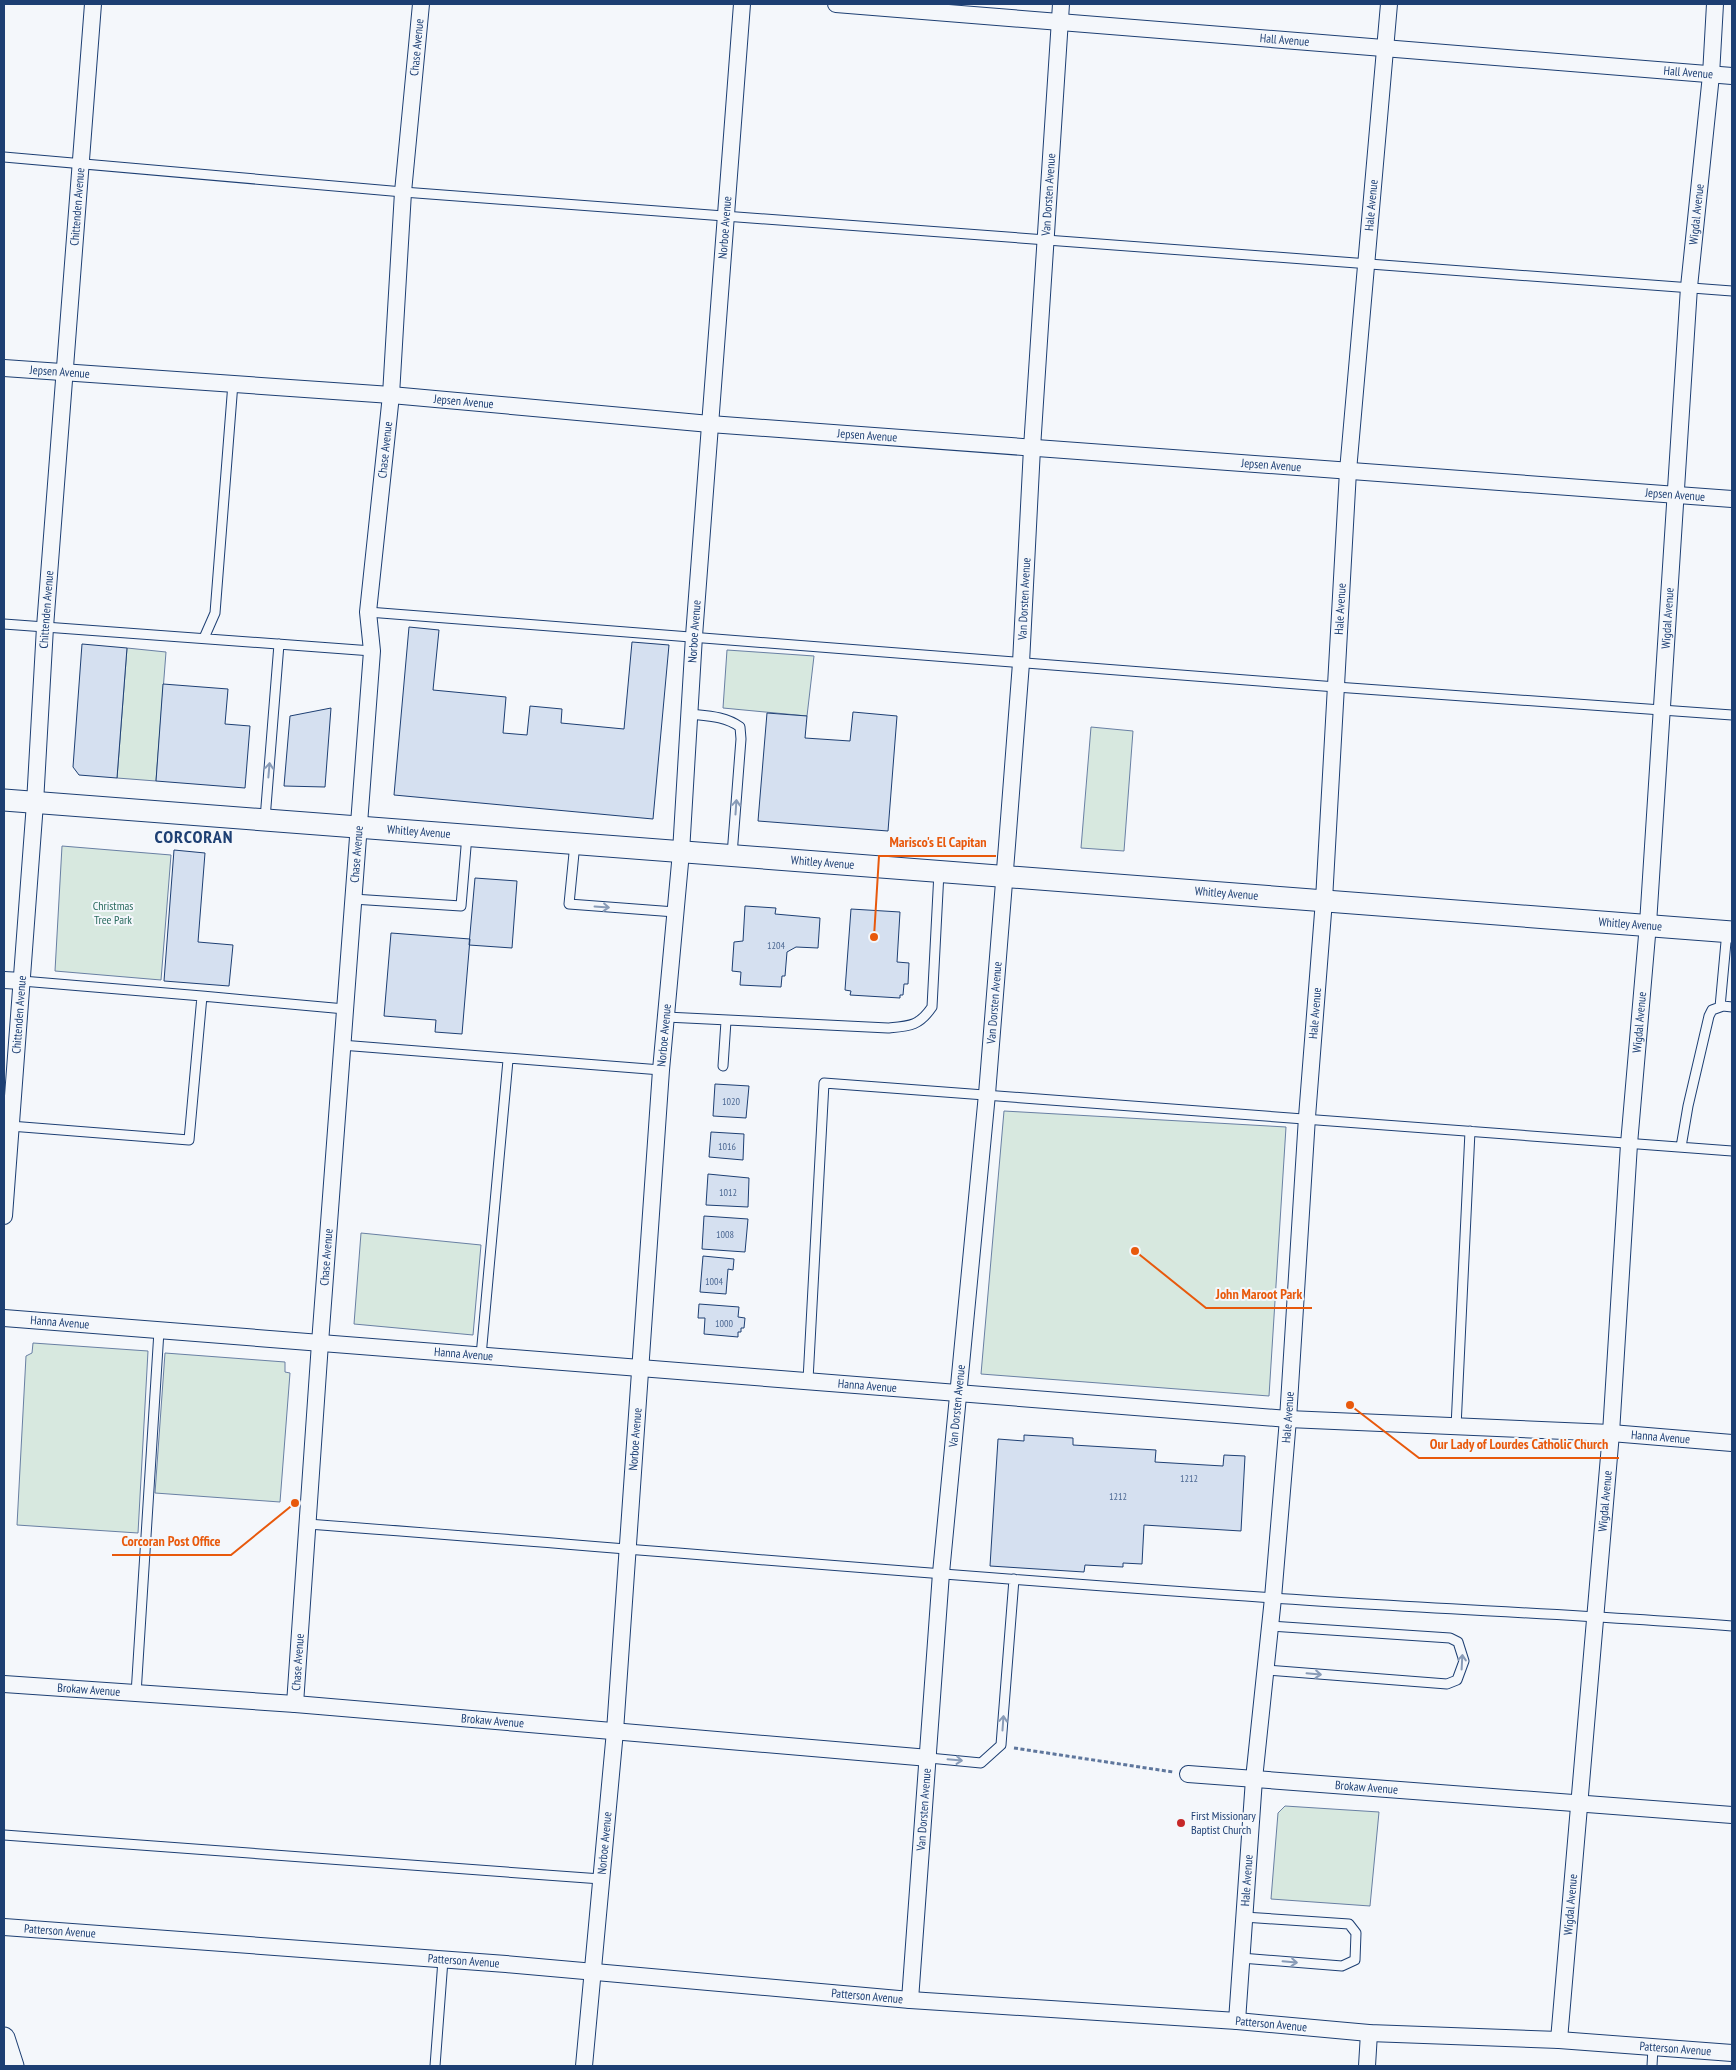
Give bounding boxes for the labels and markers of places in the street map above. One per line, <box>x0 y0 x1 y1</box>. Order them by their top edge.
callout: Marisco's El Capitan <box>879 827 996 856</box>
callout: John Maroot Park <box>1206 1279 1312 1308</box>
callout: Our Lady of Lourdes Catholic Church <box>1419 1429 1619 1458</box>
callout: Corcoran Post Office <box>112 1526 231 1555</box>
place label: First Missionary Baptist Church <box>1191 1808 1256 1837</box>
marker: First Missionary Baptist Church <box>1175 1817 1187 1829</box>

